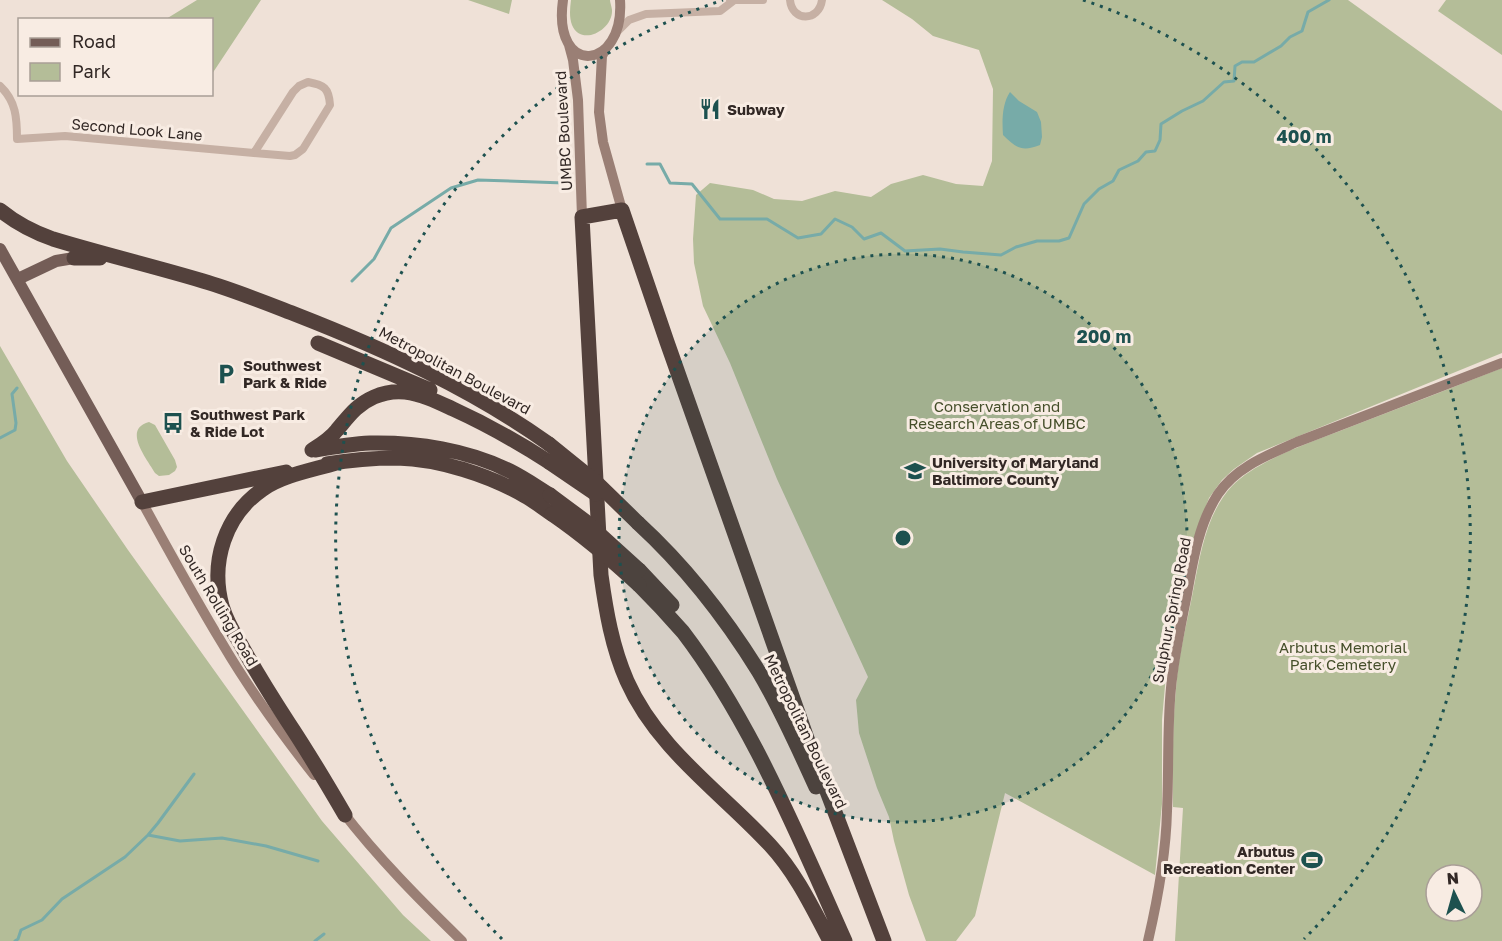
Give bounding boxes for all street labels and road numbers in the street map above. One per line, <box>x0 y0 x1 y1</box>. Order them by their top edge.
street label: UMBC Boulevard <box>551 70 575 192</box>
street label: Second Look Lane <box>71 114 204 144</box>
street label: Metropolitan Boulevard <box>376 322 534 418</box>
street label: Sulphur Spring Road <box>1148 536 1194 684</box>
street label: South Rolling Road <box>176 541 262 669</box>
street label: Metropolitan Boulevard <box>761 651 851 811</box>

